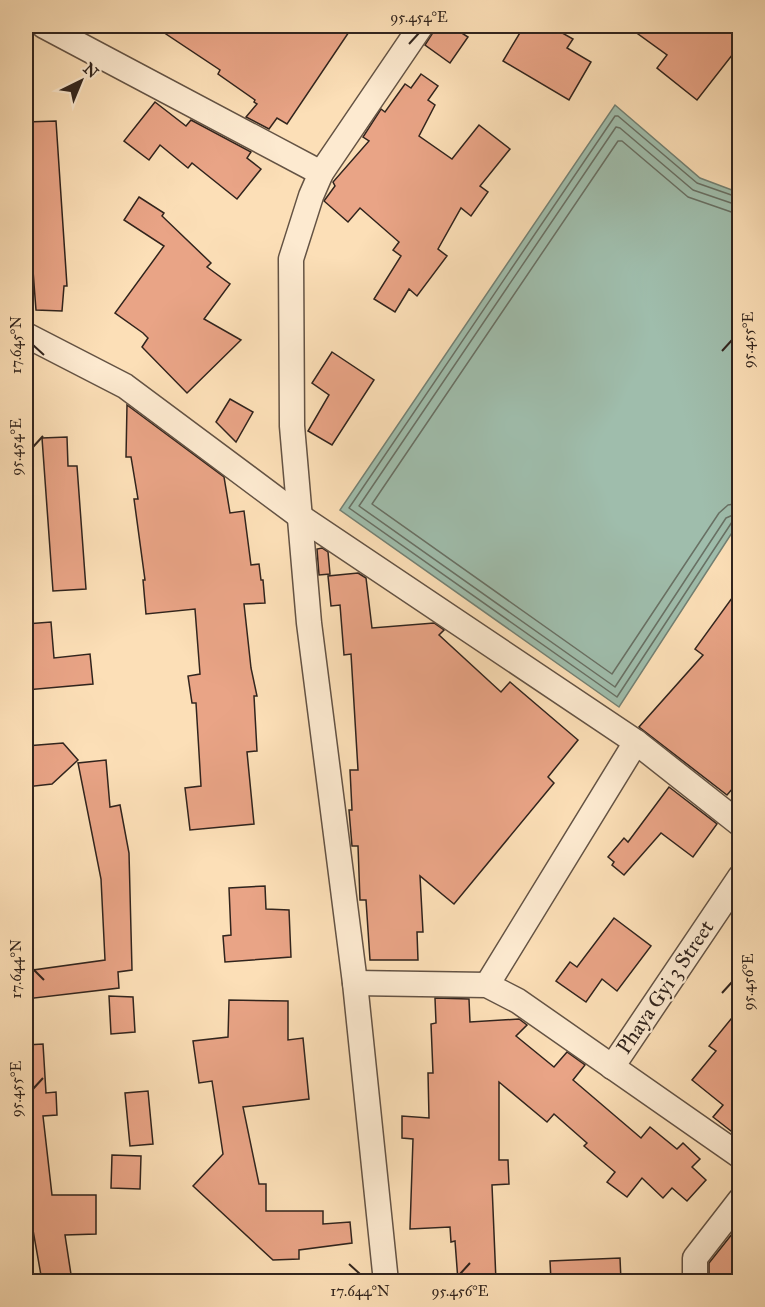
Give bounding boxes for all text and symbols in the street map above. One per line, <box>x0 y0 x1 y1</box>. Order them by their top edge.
text: 95.454°E <box>390 8 448 26</box>
north arrow <box>51 51 111 111</box>
text: N <box>79 59 103 82</box>
text: 95.455°E <box>739 312 757 368</box>
text: 17.645°N <box>7 316 25 374</box>
text: 95.454°E <box>7 418 25 476</box>
street label: Phaya Gyi 3 Street <box>611 915 720 1059</box>
text: 17.644°N <box>7 939 25 999</box>
text: 95.456°E <box>739 953 757 1011</box>
text: 95.455°E <box>7 1061 25 1117</box>
text: 17.644°N <box>330 1282 390 1300</box>
text: 95.456°E <box>431 1282 489 1300</box>

